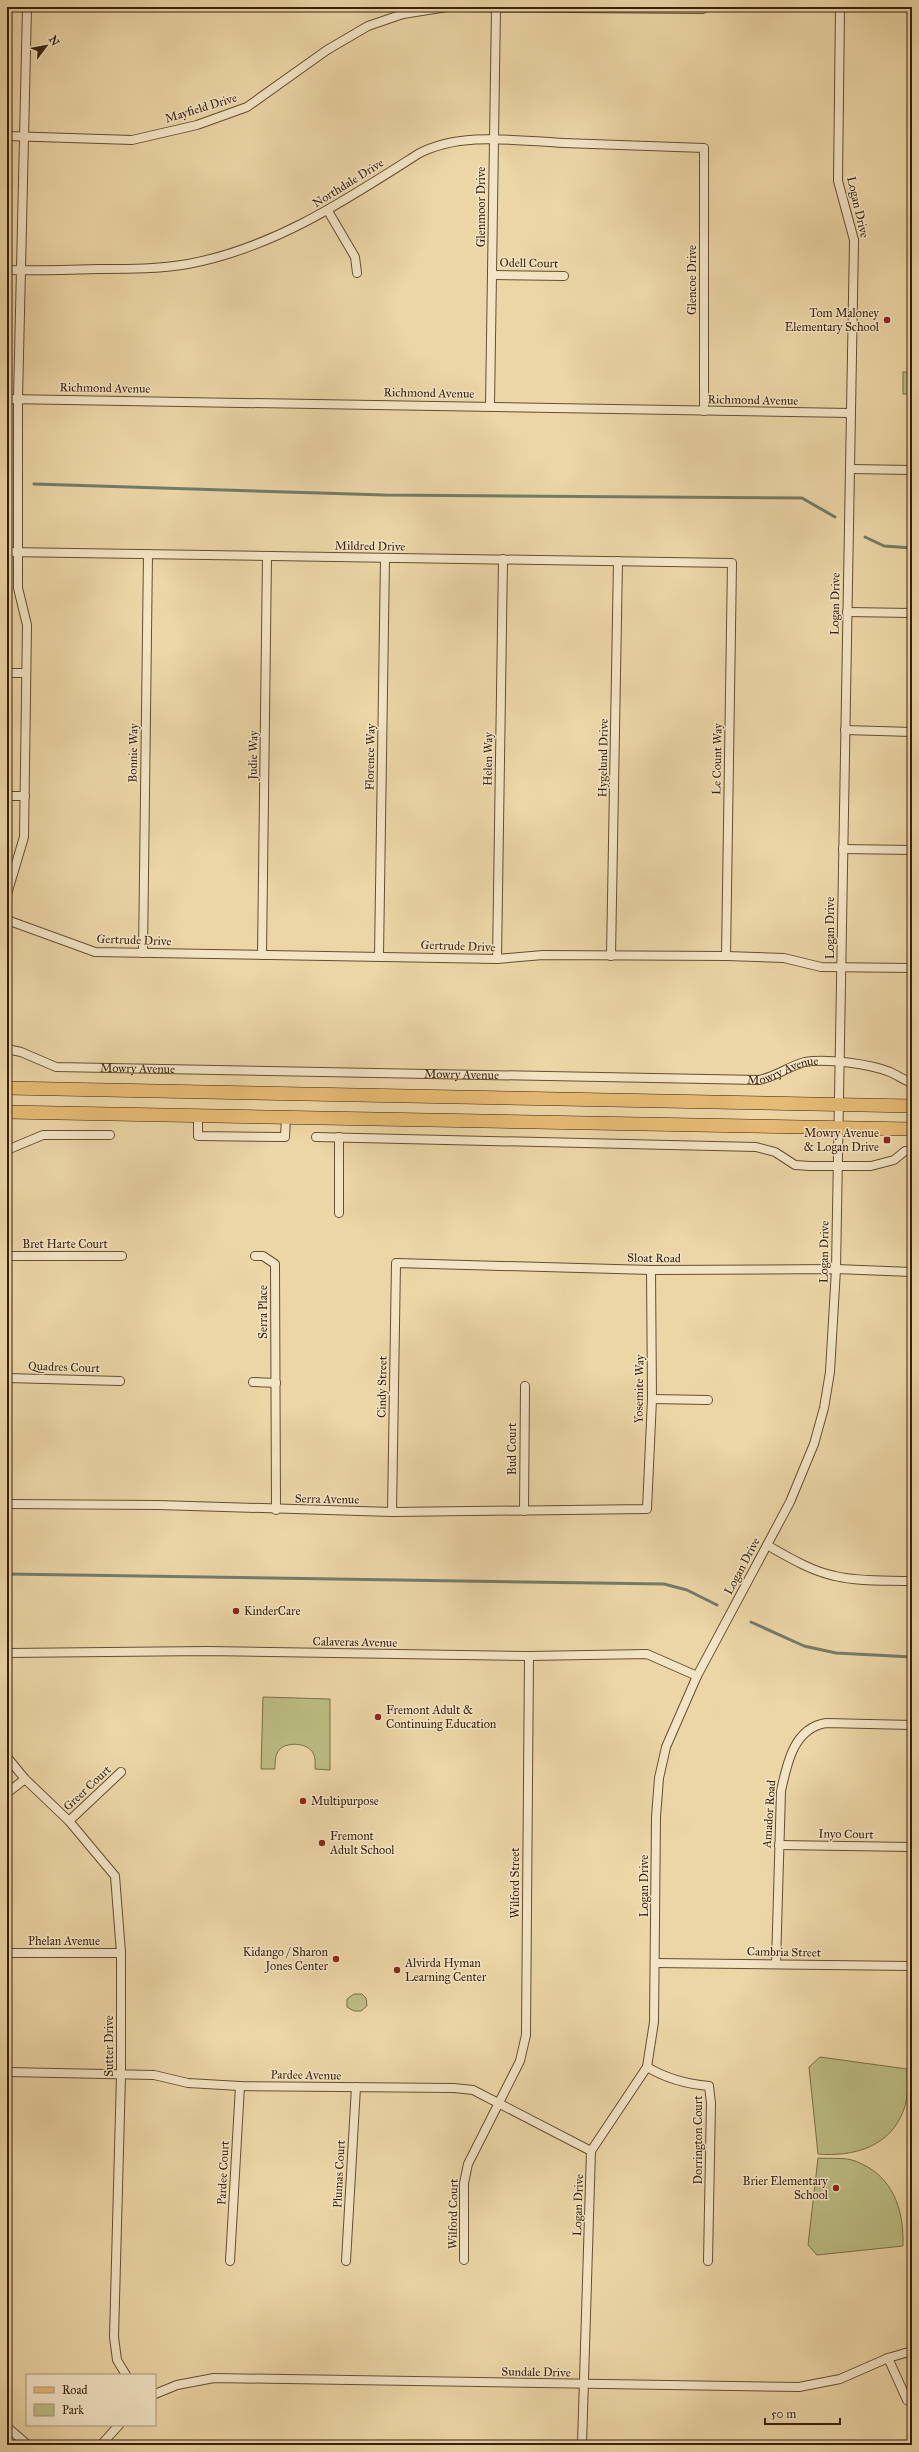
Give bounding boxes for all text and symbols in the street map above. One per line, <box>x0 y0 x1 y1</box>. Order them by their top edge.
north arrow <box>26 26 66 66</box>
text: N <box>46 34 62 49</box>
street label: Mayfield Drive <box>163 90 239 126</box>
street label: Northdale Drive <box>310 156 386 210</box>
street label: Glenmoor Drive <box>474 167 488 247</box>
street label: Logan Drive <box>843 175 872 239</box>
street label: Glencoe Drive <box>685 245 699 315</box>
street label: Odell Court <box>500 255 559 271</box>
place label: Tom Maloney Elementary School <box>785 306 880 334</box>
marker: Tom Maloney Elementary School <box>882 315 892 325</box>
street label: Richmond Avenue <box>60 380 150 396</box>
street label: Richmond Avenue <box>384 385 474 401</box>
street label: Richmond Avenue <box>708 392 798 408</box>
street label: Mildred Drive <box>335 538 405 554</box>
street label: Logan Drive <box>827 573 844 635</box>
street label: Hygelund Drive <box>595 719 612 798</box>
street label: Bonnie Way <box>125 723 141 783</box>
street label: Florence Way <box>362 723 378 791</box>
street label: Le Count Way <box>709 723 725 795</box>
street label: Judie Way <box>246 730 261 782</box>
street label: Helen Way <box>481 732 495 786</box>
street label: Logan Drive <box>823 897 838 959</box>
street label: Gertrude Drive <box>96 932 172 948</box>
street label: Gertrude Drive <box>420 938 496 954</box>
street label: Mowry Avenue <box>747 1054 819 1087</box>
street label: Mowry Avenue <box>100 1061 175 1076</box>
street label: Mowry Avenue <box>424 1067 499 1082</box>
place label: Mowry Avenue & Logan Drive <box>804 1126 879 1155</box>
marker: Mowry Avenue & Logan Drive <box>882 1135 892 1145</box>
street label: Logan Drive <box>816 1221 833 1283</box>
street label: Bret Harte Court <box>22 1237 108 1251</box>
street label: Sloat Road <box>627 1251 681 1265</box>
street label: Serra Place <box>256 1285 270 1339</box>
street label: Yosemite Way <box>631 1354 647 1424</box>
street label: Cindy Street <box>374 1355 390 1418</box>
street label: Quadres Court <box>28 1359 101 1375</box>
street label: Bud Court <box>505 1422 519 1475</box>
street label: Serra Avenue <box>295 1491 359 1507</box>
street label: Logan Drive <box>721 1535 764 1597</box>
place label: KinderCare <box>244 1604 301 1618</box>
marker: KinderCare <box>231 1606 241 1616</box>
street label: Calaveras Avenue <box>313 1634 397 1650</box>
place label: Fremont Adult & Continuing Education <box>386 1703 497 1732</box>
marker: Fremont Adult & Continuing Education <box>373 1712 383 1722</box>
street label: Greer Court <box>60 1762 114 1813</box>
street label: Amador Road <box>760 1780 778 1849</box>
place label: Multipurpose <box>311 1794 379 1808</box>
marker: Multipurpose <box>298 1796 308 1806</box>
street label: Inyo Court <box>818 1827 874 1841</box>
place label: Fremont Adult School <box>329 1829 395 1857</box>
marker: Fremont Adult School <box>317 1838 327 1848</box>
street label: Wilford Street <box>508 1847 522 1918</box>
street label: Logan Drive <box>637 1855 652 1917</box>
street label: Phelan Avenue <box>28 1934 100 1948</box>
street label: Cambria Street <box>747 1944 822 1960</box>
place label: Kidango / Sharon Jones Center <box>243 1945 328 1974</box>
marker: Kidango / Sharon Jones Center <box>331 1954 341 1964</box>
place label: Alvirda Hyman Learning Center <box>404 1956 487 1985</box>
marker: Alvirda Hyman Learning Center <box>392 1965 402 1975</box>
street label: Sutter Drive <box>102 2015 116 2077</box>
street label: Pardee Avenue <box>270 2067 342 2083</box>
street label: Dorrington Court <box>691 2095 706 2184</box>
street label: Plumas Court <box>330 2139 348 2208</box>
street label: Pardee Court <box>214 2140 232 2205</box>
street label: Logan Drive <box>570 2174 587 2237</box>
place label: Brier Elementary School <box>743 2174 829 2202</box>
street label: Wilford Court <box>445 2178 461 2249</box>
marker: Brier Elementary School <box>831 2183 841 2193</box>
street label: Sundale Drive <box>501 2364 571 2380</box>
legend <box>26 2374 156 2426</box>
text: Road <box>62 2383 88 2397</box>
scale bar <box>765 2400 840 2426</box>
text: Park <box>62 2403 84 2417</box>
text: 50 m <box>771 2407 796 2421</box>

